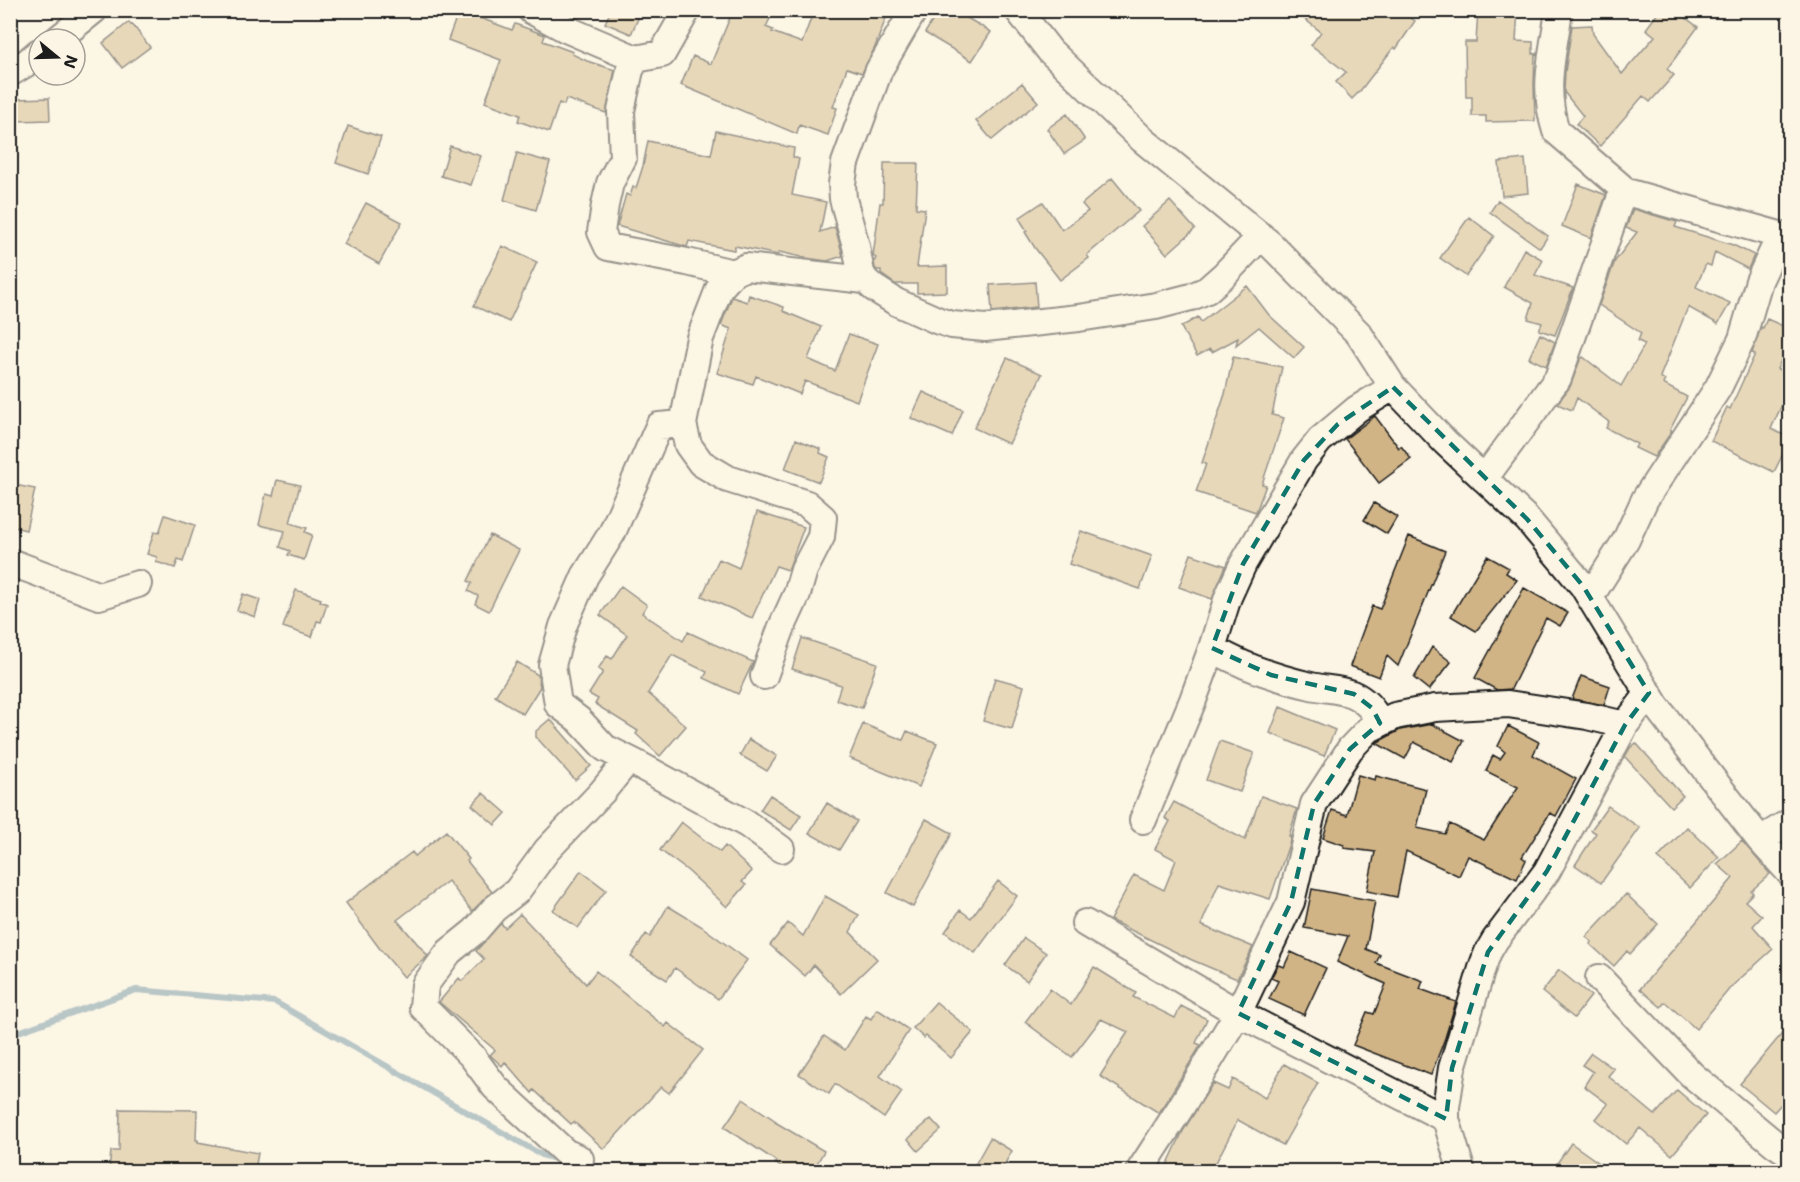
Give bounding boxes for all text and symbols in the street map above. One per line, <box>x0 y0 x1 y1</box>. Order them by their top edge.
north arrow <box>27 27 87 87</box>
text: N <box>59 52 83 71</box>

